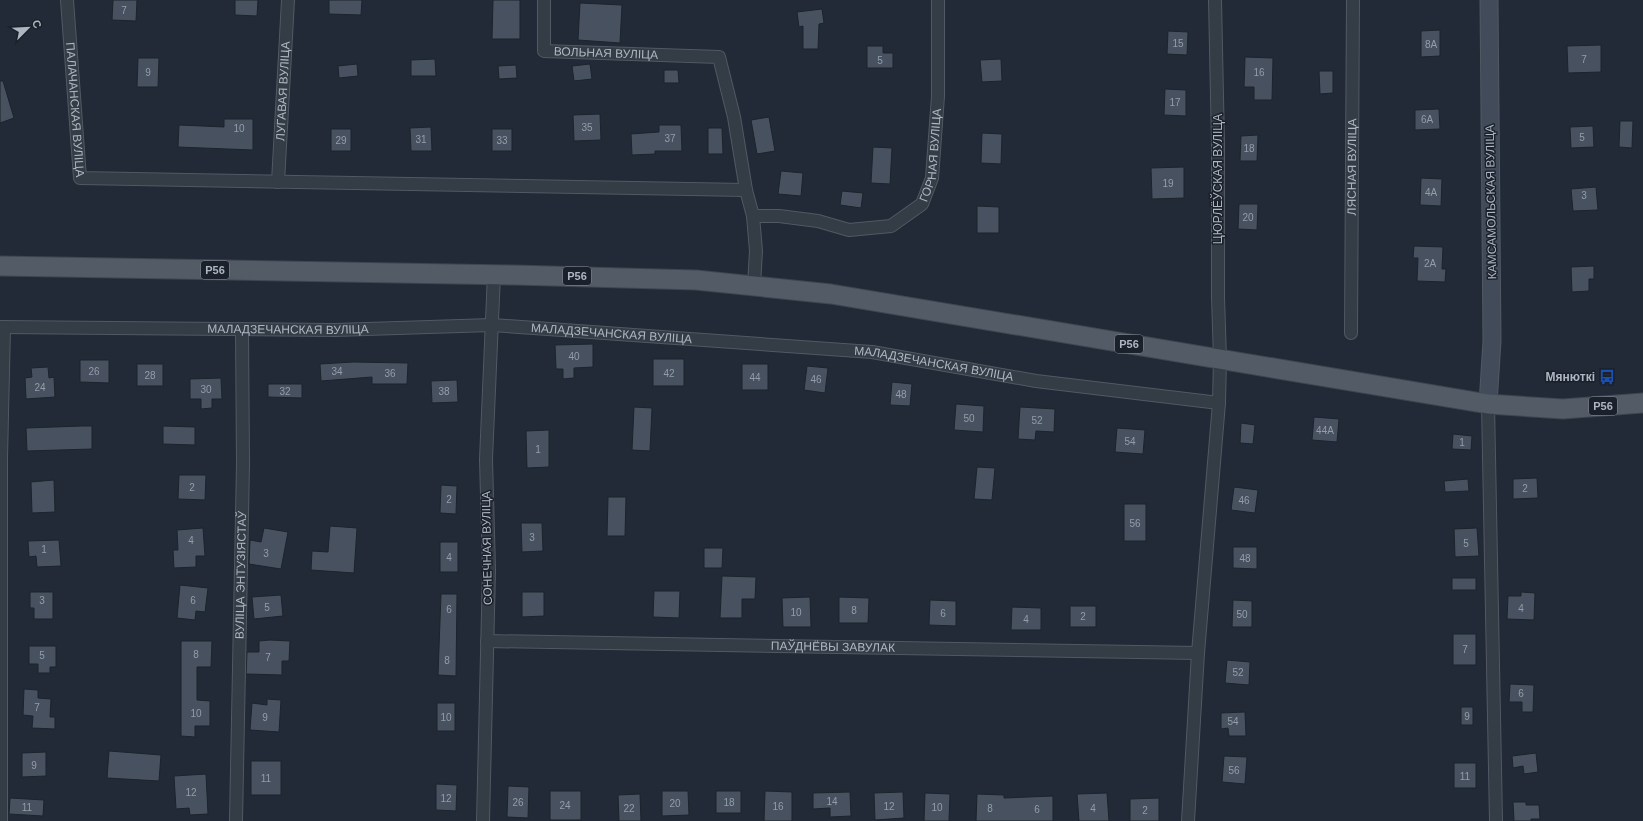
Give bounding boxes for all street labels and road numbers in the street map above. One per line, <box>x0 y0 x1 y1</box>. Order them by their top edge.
street label: ЛУГАВАЯ ВУЛІЦА <box>273 41 293 141</box>
street label: ПАЛАЧАНСКАЯ ВУЛІЦА <box>63 42 87 178</box>
street label: ВОЛЬНАЯ ВУЛІЦА <box>554 44 658 62</box>
street label: ГОРНАЯ ВУЛІЦА <box>916 108 944 204</box>
street label: ЦЮРЛЁЎСКАЯ ВУЛІЦА <box>1210 114 1225 244</box>
street label: ЛЯСНАЯ ВУЛІЦА <box>1345 119 1359 215</box>
street label: КАМСАМОЛЬСКАЯ ВУЛІЦА <box>1483 125 1499 279</box>
road number: Р56 <box>201 261 229 279</box>
road number: Р56 <box>563 267 591 285</box>
street label: МАЛАДЗЕЧАНСКАЯ ВУЛІЦА <box>531 321 693 346</box>
street label: МАЛАДЗЕЧАНСКАЯ ВУЛІЦА <box>207 322 369 337</box>
road number: Р56 <box>1115 335 1143 353</box>
street label: МАЛАДЗЕЧАНСКАЯ ВУЛІЦА <box>854 344 1015 384</box>
road number: Р56 <box>1589 397 1617 415</box>
street label: СОНЕЧНАЯ ВУЛІЦА <box>479 491 495 605</box>
street label: ВУЛІЦА ЭНТУЗІЯСТАЎ <box>233 510 249 639</box>
street label: ПАЎДНЁВЫ ЗАВУЛАК <box>771 638 895 655</box>

